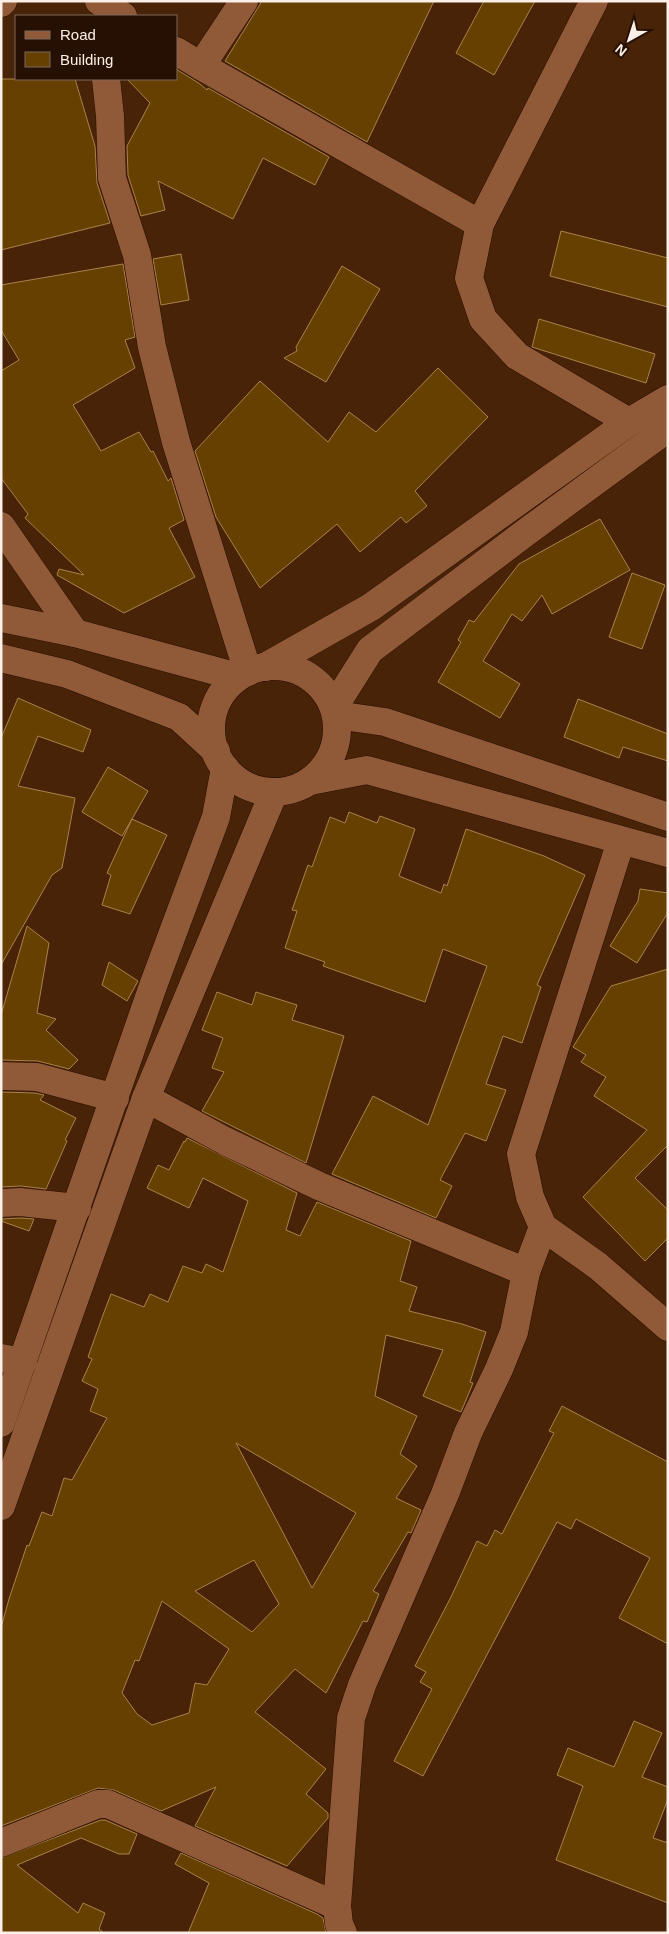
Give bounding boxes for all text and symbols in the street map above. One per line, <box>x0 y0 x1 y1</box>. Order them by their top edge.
legend <box>15 15 178 80</box>
north arrow <box>604 15 654 65</box>
text: Road <box>60 26 96 43</box>
text: N <box>612 41 630 60</box>
text: Building <box>60 51 113 68</box>

